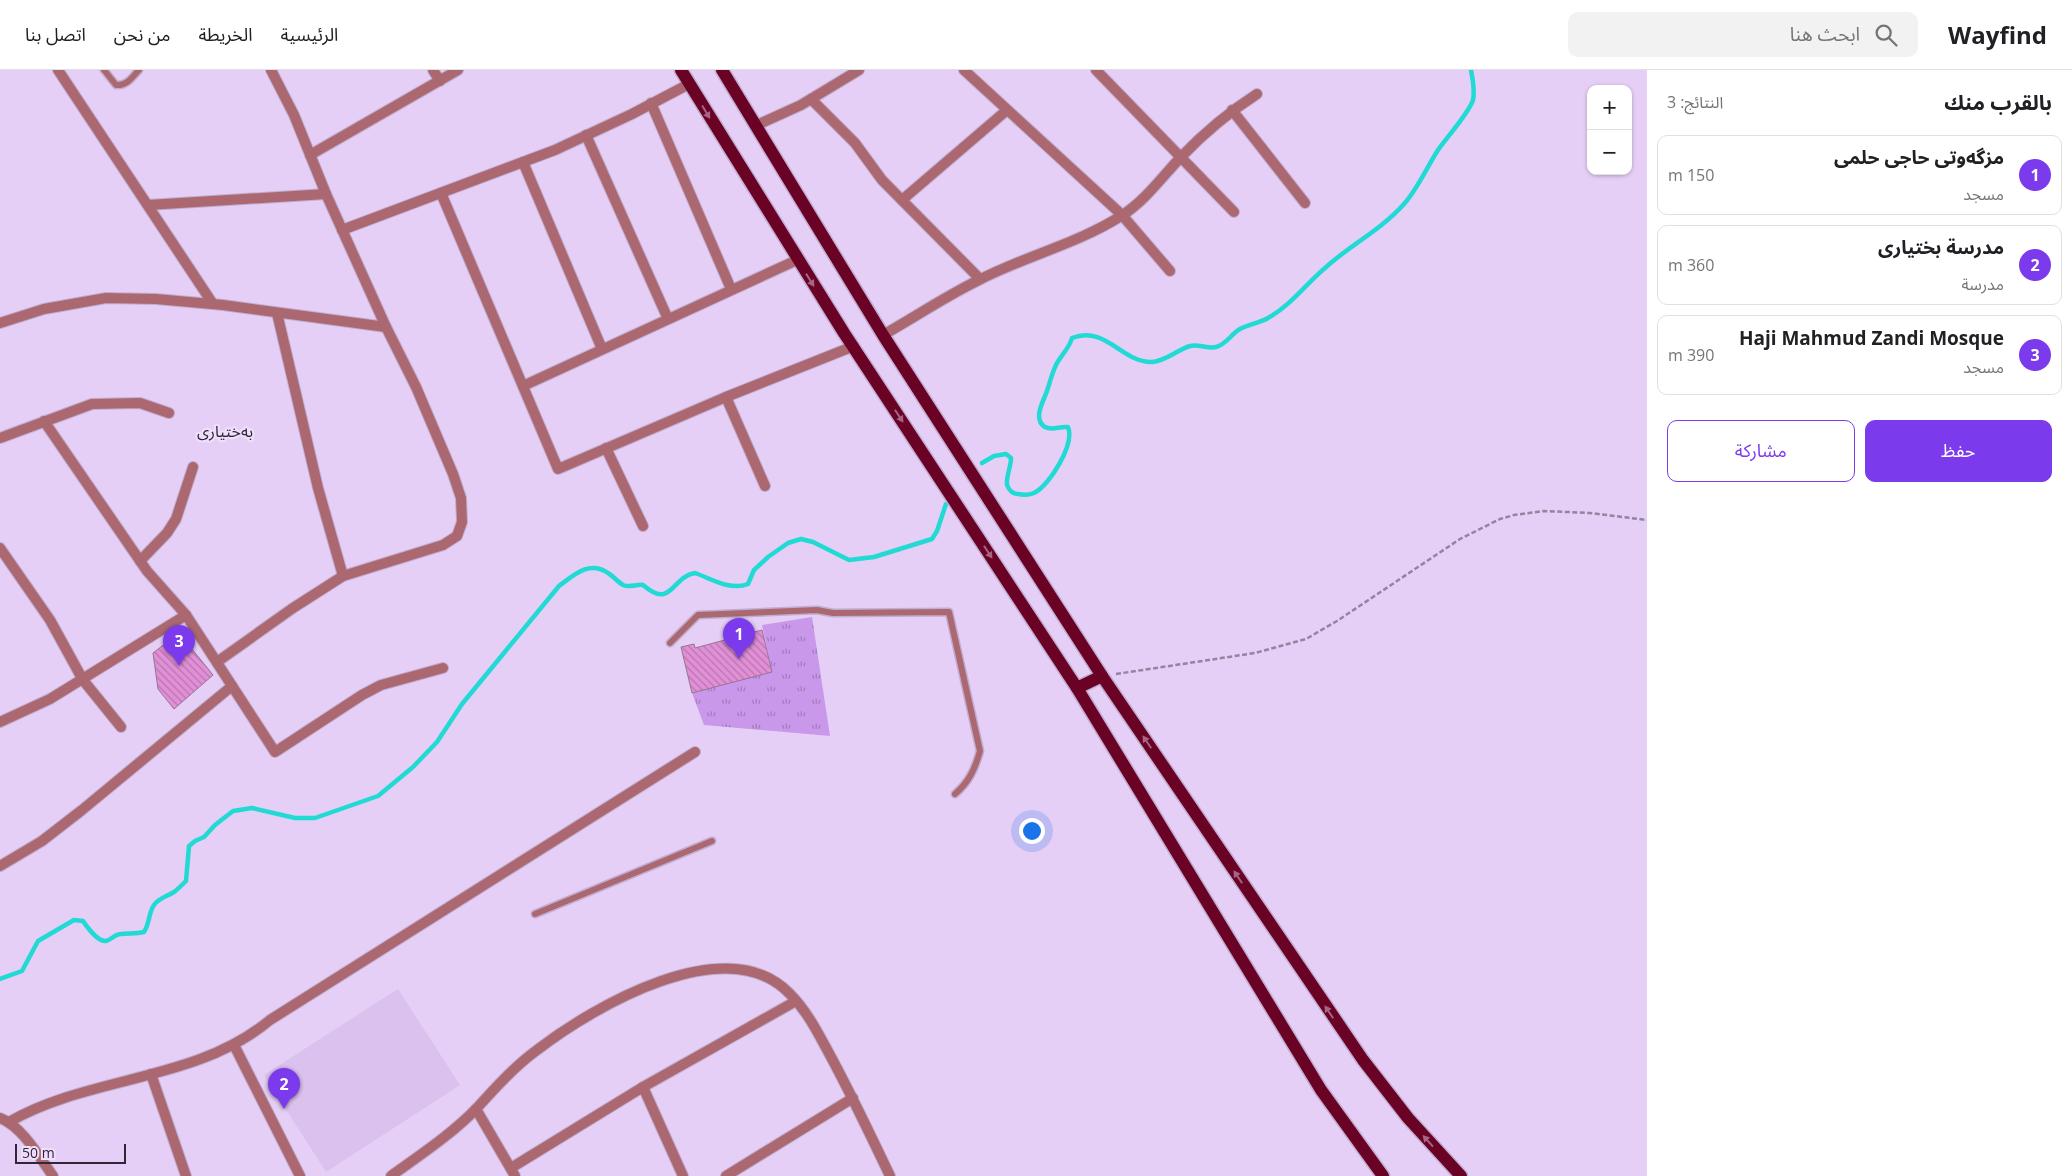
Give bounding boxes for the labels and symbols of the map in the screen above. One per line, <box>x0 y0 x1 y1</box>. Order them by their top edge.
one-way arrow <box>702 106 711 119</box>
one-way arrow <box>805 273 815 286</box>
one-way arrow <box>895 409 904 422</box>
district label: بەختیاری <box>197 420 253 442</box>
one-way arrow <box>983 545 993 558</box>
pin: 1 <box>723 618 755 659</box>
pin: 3 <box>163 625 195 666</box>
one-way arrow <box>1142 736 1152 749</box>
your location <box>1019 818 1045 844</box>
one-way arrow <box>1233 870 1243 884</box>
one-way arrow <box>1324 1005 1334 1019</box>
pin: 2 <box>268 1068 300 1109</box>
one-way arrow <box>1422 1134 1433 1147</box>
scale bar <box>15 1141 126 1164</box>

